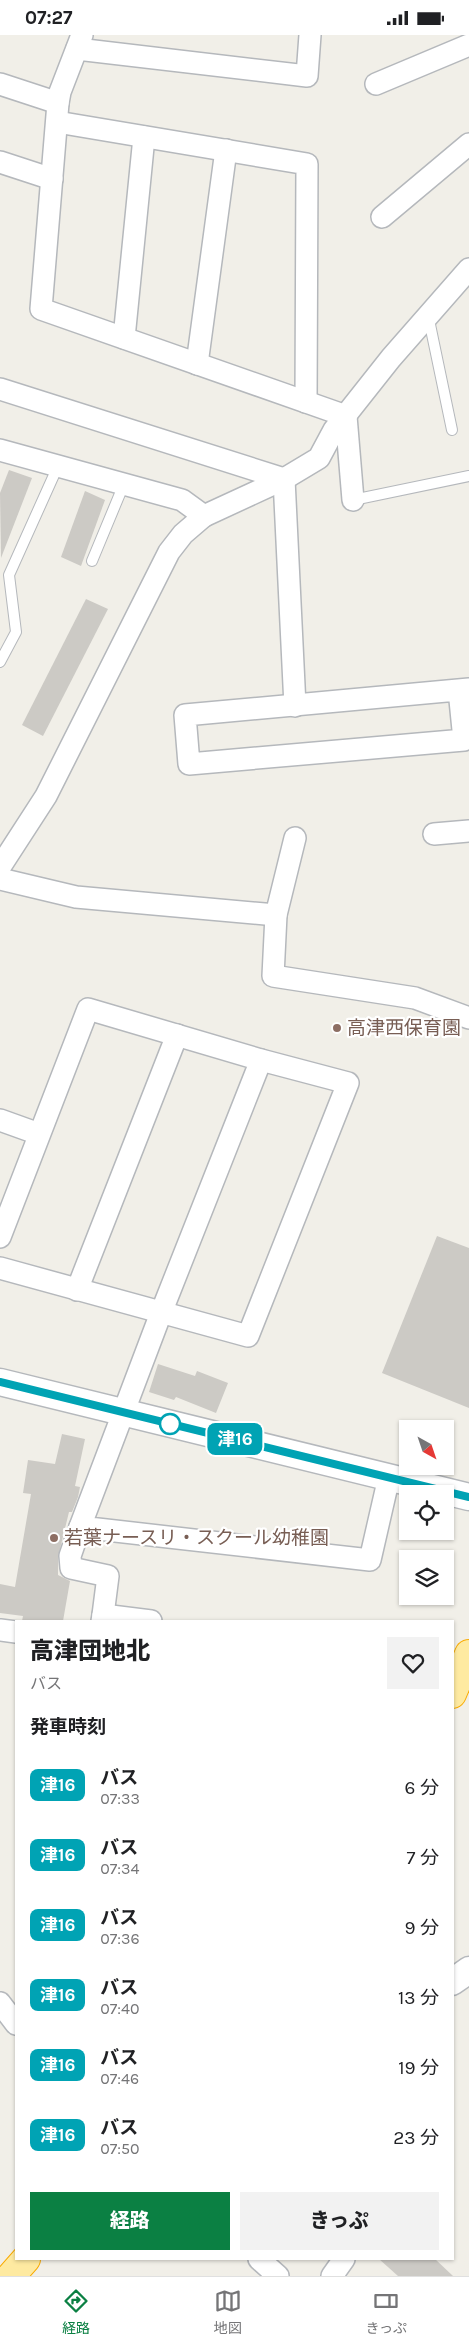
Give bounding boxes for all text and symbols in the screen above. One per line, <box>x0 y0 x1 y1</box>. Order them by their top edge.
text: 07:27 <box>25 7 73 29</box>
place label: 高津西保育園 <box>347 1017 461 1039</box>
marker: 高津西保育園 <box>331 1022 343 1034</box>
unlabelled marker <box>159 1413 181 1435</box>
north arrow <box>399 1420 454 1475</box>
map controls <box>399 1420 454 1605</box>
line badge: 津16 <box>206 1423 264 1455</box>
text: 津16 <box>217 1428 253 1450</box>
button: locate <box>399 1485 454 1540</box>
place label: 若葉ナースリ・スクール幼稚園 <box>64 1527 329 1549</box>
marker: 若葉ナースリ・スクール幼稚園 <box>48 1532 60 1544</box>
button: layers <box>399 1550 454 1605</box>
text: 高津団地北 <box>30 1637 150 1665</box>
button: heart <box>387 1637 439 1689</box>
text: バス <box>30 1674 62 1693</box>
text: 発車時刻 <box>30 1716 106 1738</box>
text: バス <box>100 1767 138 1789</box>
text: 津16 <box>40 1774 75 1796</box>
text: 6 分 <box>405 1777 439 1799</box>
text: 07:33 <box>100 1789 140 1808</box>
text: バス <box>100 1837 138 1859</box>
text: 津16 <box>40 1844 75 1866</box>
text: 7 分 <box>407 1847 439 1869</box>
text: 07:34 <box>100 1859 139 1878</box>
text: バス <box>100 1907 138 1929</box>
text: 津16 <box>40 1914 75 1936</box>
text: 9 分 <box>404 1917 439 1939</box>
text: 07:36 <box>100 1929 140 1948</box>
text: バス <box>100 1977 138 1999</box>
text: 津16 <box>40 1984 75 2006</box>
text: 13 分 <box>398 1987 439 2009</box>
text: 07:40 <box>100 1999 139 2018</box>
text: バス <box>100 2047 138 2069</box>
text: 津16 <box>40 2054 75 2076</box>
text: 19 分 <box>398 2057 439 2079</box>
text: 07:46 <box>100 2069 139 2088</box>
text: バス <box>100 2117 138 2139</box>
text: 津16 <box>40 2124 75 2146</box>
text: 23 分 <box>393 2127 439 2149</box>
text: 07:50 <box>100 2139 140 2158</box>
button: 経路 <box>30 2192 230 2250</box>
button: きっぷ <box>240 2192 439 2250</box>
tab: 経路 <box>62 2287 90 2337</box>
tab: 地図 <box>214 2287 242 2337</box>
tab: きっぷ <box>366 2287 407 2337</box>

